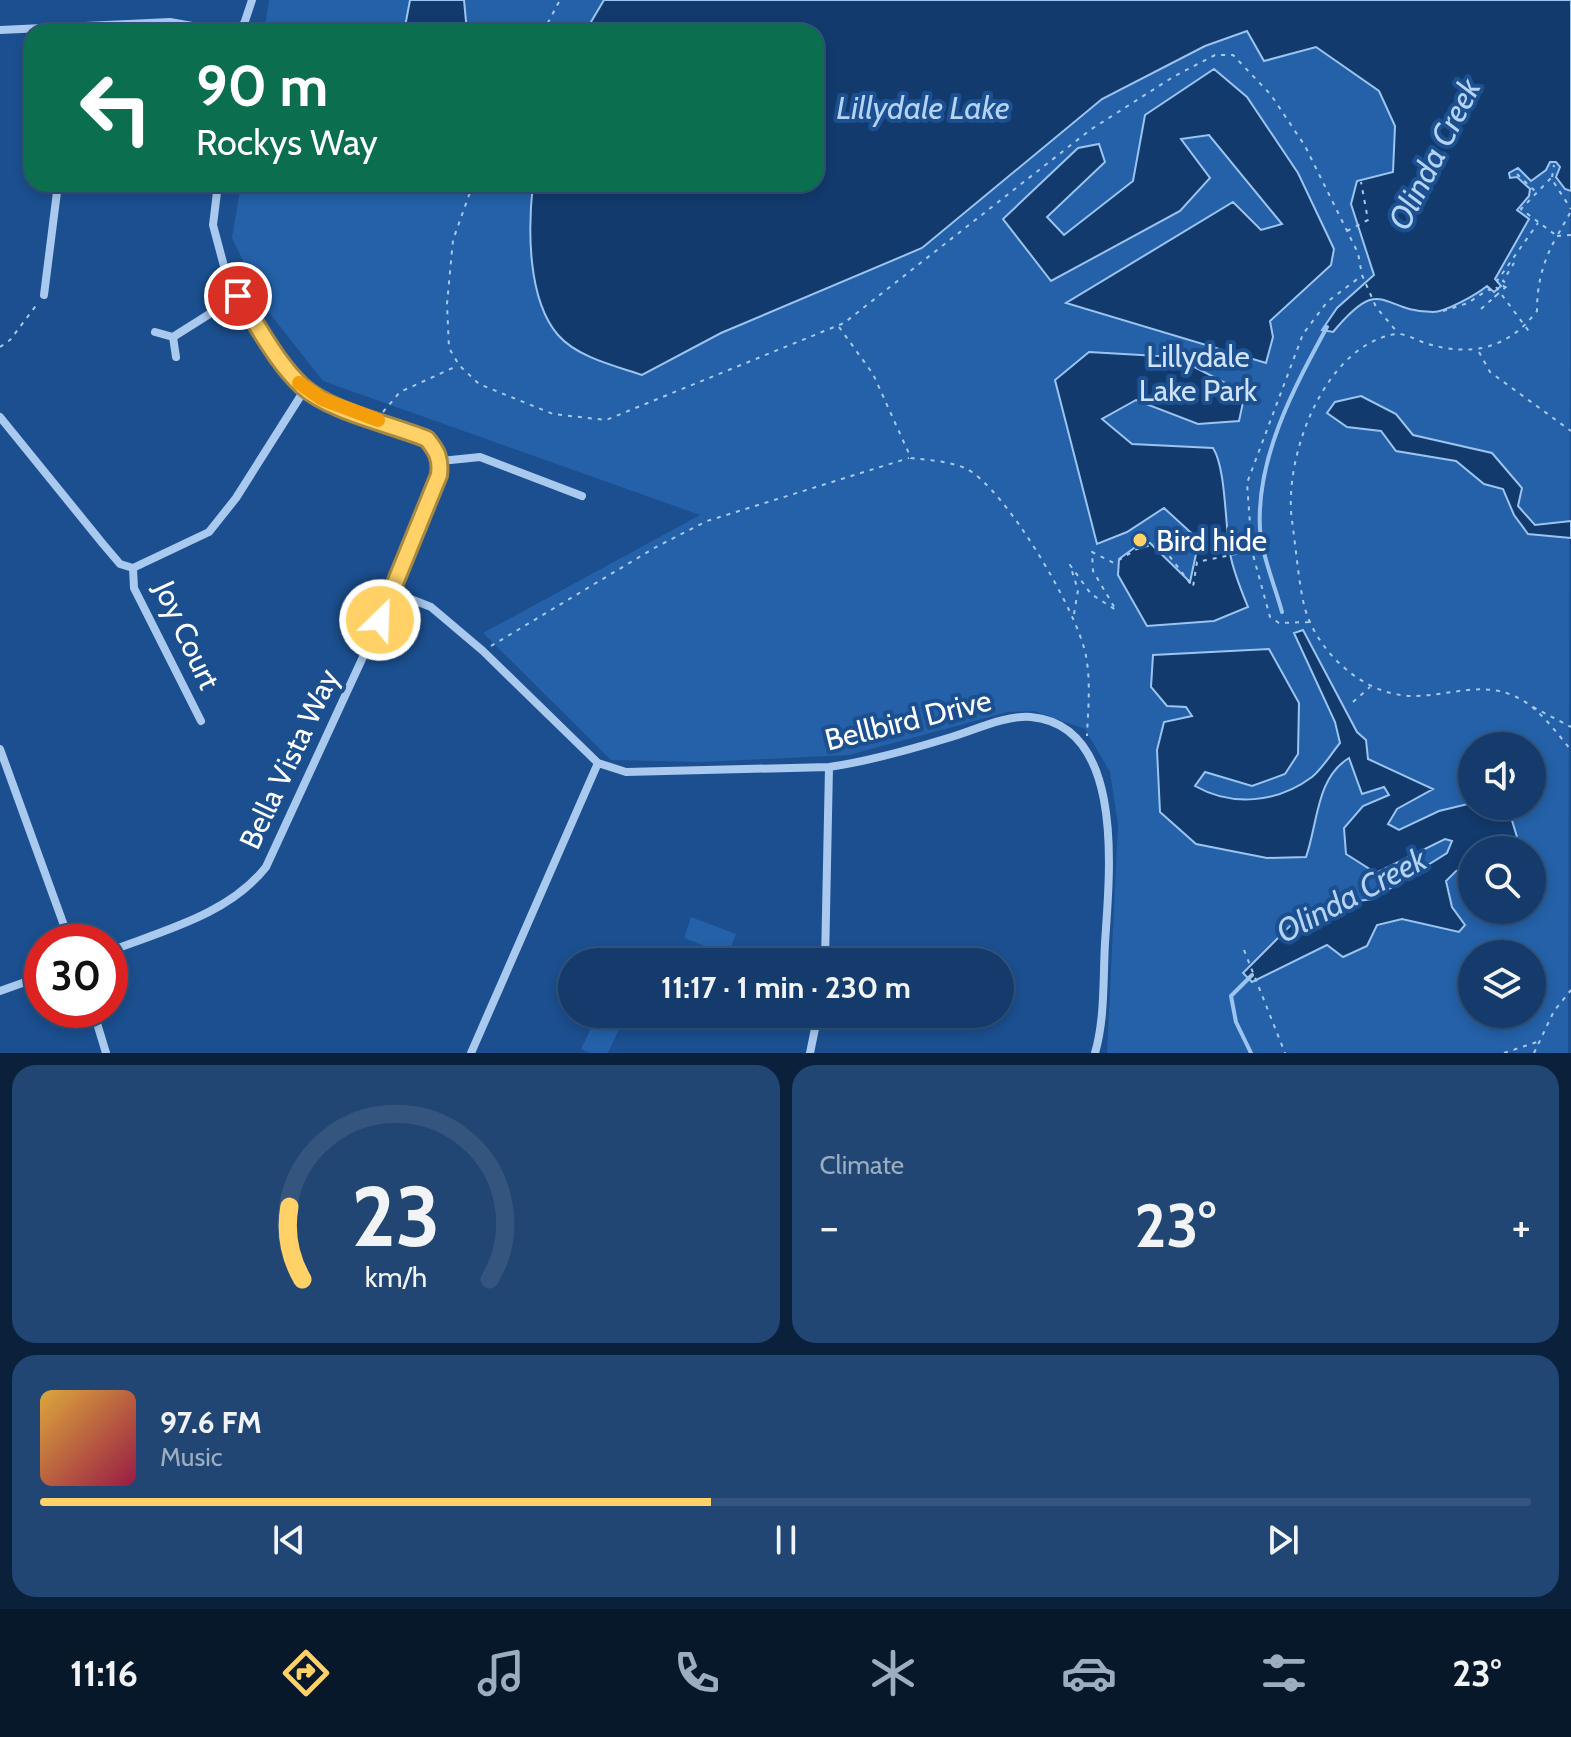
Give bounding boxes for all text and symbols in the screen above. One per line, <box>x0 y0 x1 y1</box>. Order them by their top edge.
text: 90 m <box>196 52 328 120</box>
icon: left <box>64 56 168 160</box>
water label: Olinda Creek <box>1379 71 1489 236</box>
water label: Lillydale Lake <box>836 88 1010 127</box>
text: Rockys Way <box>196 120 378 164</box>
pin <box>204 262 272 330</box>
icon: arrive <box>216 274 260 318</box>
park label: Lillydale Lake Park <box>1139 338 1258 409</box>
place label: Bird hide <box>1156 522 1267 559</box>
marker: Bird hide <box>1131 531 1149 549</box>
street label: Joy Court <box>145 574 228 695</box>
position arrow <box>338 578 422 662</box>
street label: Bella Vista Way <box>231 663 347 855</box>
street label: Bellbird Drive <box>821 681 995 759</box>
map controls <box>1458 732 1546 1028</box>
button: sound <box>1458 732 1546 820</box>
button: search <box>1458 836 1546 924</box>
water label: Olinda Creek <box>1269 839 1434 951</box>
speed limit sign: 30 <box>24 924 128 1028</box>
button: layers <box>1458 940 1546 1028</box>
text: 11:17 · 1 min · 230 m <box>661 969 911 1006</box>
text: Climate <box>820 1149 904 1181</box>
text: 23 <box>351 1166 440 1267</box>
text: 23° <box>1135 1189 1216 1262</box>
text: − <box>820 1200 839 1253</box>
text: + <box>1512 1200 1531 1253</box>
text: km/h <box>364 1259 427 1294</box>
text: 97.6 FM <box>160 1404 262 1441</box>
text: Music <box>160 1441 223 1473</box>
icon: previous <box>267 1518 311 1562</box>
icon: pause <box>764 1518 808 1562</box>
icon: next <box>1261 1518 1305 1562</box>
icon: directions <box>278 1645 334 1701</box>
icon: music <box>473 1645 529 1701</box>
icon: phone <box>669 1645 725 1701</box>
icon: climate <box>865 1645 921 1701</box>
icon: car <box>1061 1645 1117 1701</box>
icon: filters <box>1256 1645 1312 1701</box>
text: 11:16 <box>70 1651 138 1695</box>
text: 23° <box>1452 1651 1501 1695</box>

